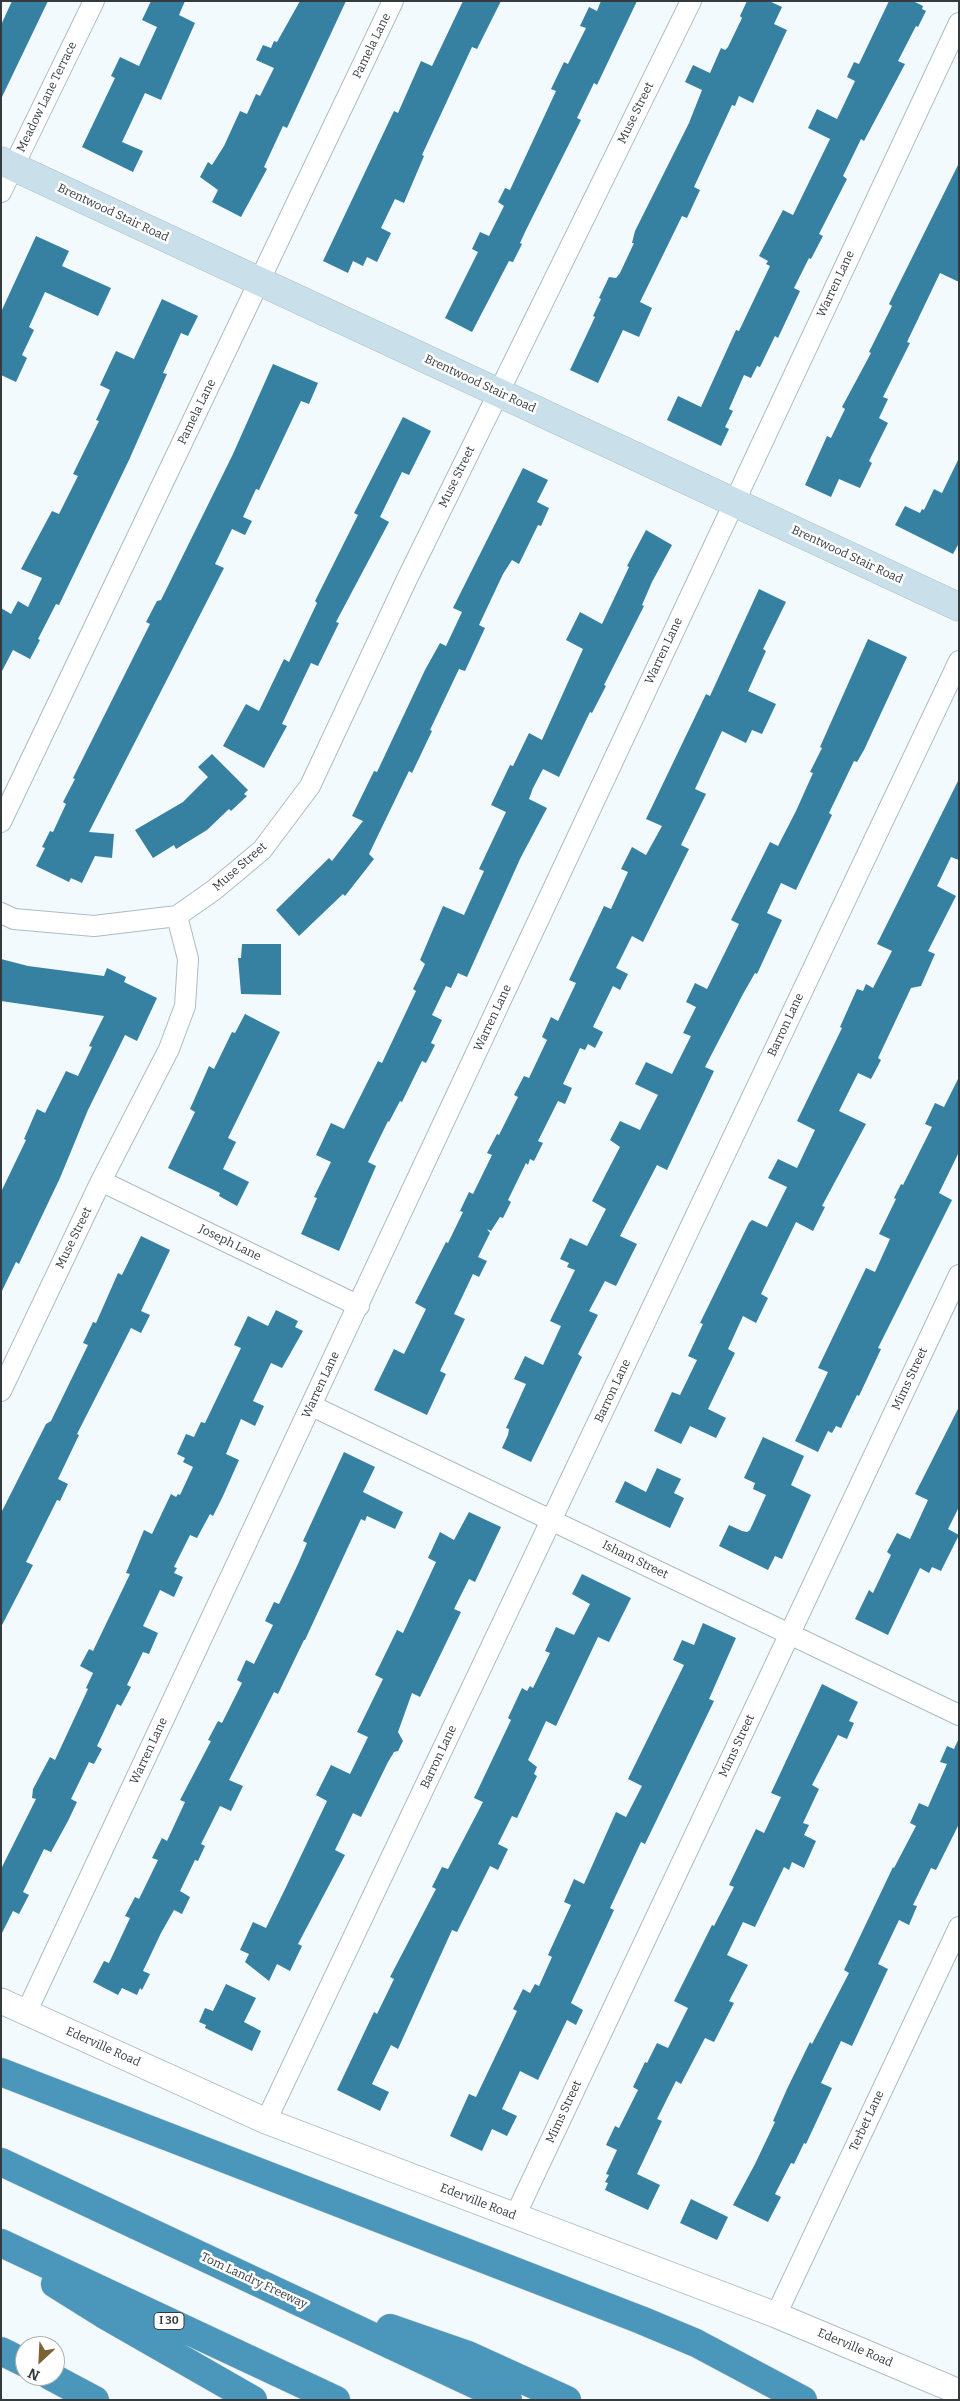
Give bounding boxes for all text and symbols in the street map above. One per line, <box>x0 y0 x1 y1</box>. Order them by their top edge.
street label: Pamela Lane <box>350 11 394 81</box>
street label: Meadow Lane Terrace <box>14 39 80 155</box>
street label: Muse Street <box>615 80 657 146</box>
street label: Brentwood Stair Road <box>55 181 171 245</box>
street label: Warren Lane <box>814 248 858 320</box>
street label: Brentwood Stair Road <box>422 352 538 416</box>
street label: Pamela Lane <box>175 377 219 447</box>
street label: Muse Street <box>436 444 478 510</box>
street label: Brentwood Stair Road <box>789 523 905 587</box>
street label: Warren Lane <box>642 615 686 687</box>
street label: Muse Street <box>210 840 270 894</box>
street label: Warren Lane <box>471 982 515 1054</box>
street label: Barron Lane <box>765 991 807 1059</box>
street label: Muse Street <box>53 1205 95 1271</box>
street label: Joseph Lane <box>197 1222 263 1264</box>
street label: Mims Street <box>889 1345 931 1413</box>
street label: Warren Lane <box>299 1349 343 1421</box>
street label: Barron Lane <box>592 1357 634 1425</box>
street label: Isham Street <box>600 1538 670 1582</box>
street label: Mims Street <box>716 1712 758 1780</box>
street label: Warren Lane <box>127 1715 171 1787</box>
street label: Barron Lane <box>418 1723 460 1791</box>
street label: Ederville Road <box>63 2024 143 2070</box>
street label: Mims Street <box>543 2078 585 2146</box>
street label: Terbet Lane <box>847 2088 887 2154</box>
street label: Ederville Road <box>438 2181 518 2223</box>
street label: Tom Landry Freeway <box>199 2250 309 2312</box>
road number: I 30 <box>154 2312 184 2330</box>
street label: Ederville Road <box>815 2326 895 2370</box>
north arrow <box>15 2336 65 2386</box>
text: N <box>25 2364 42 2384</box>

